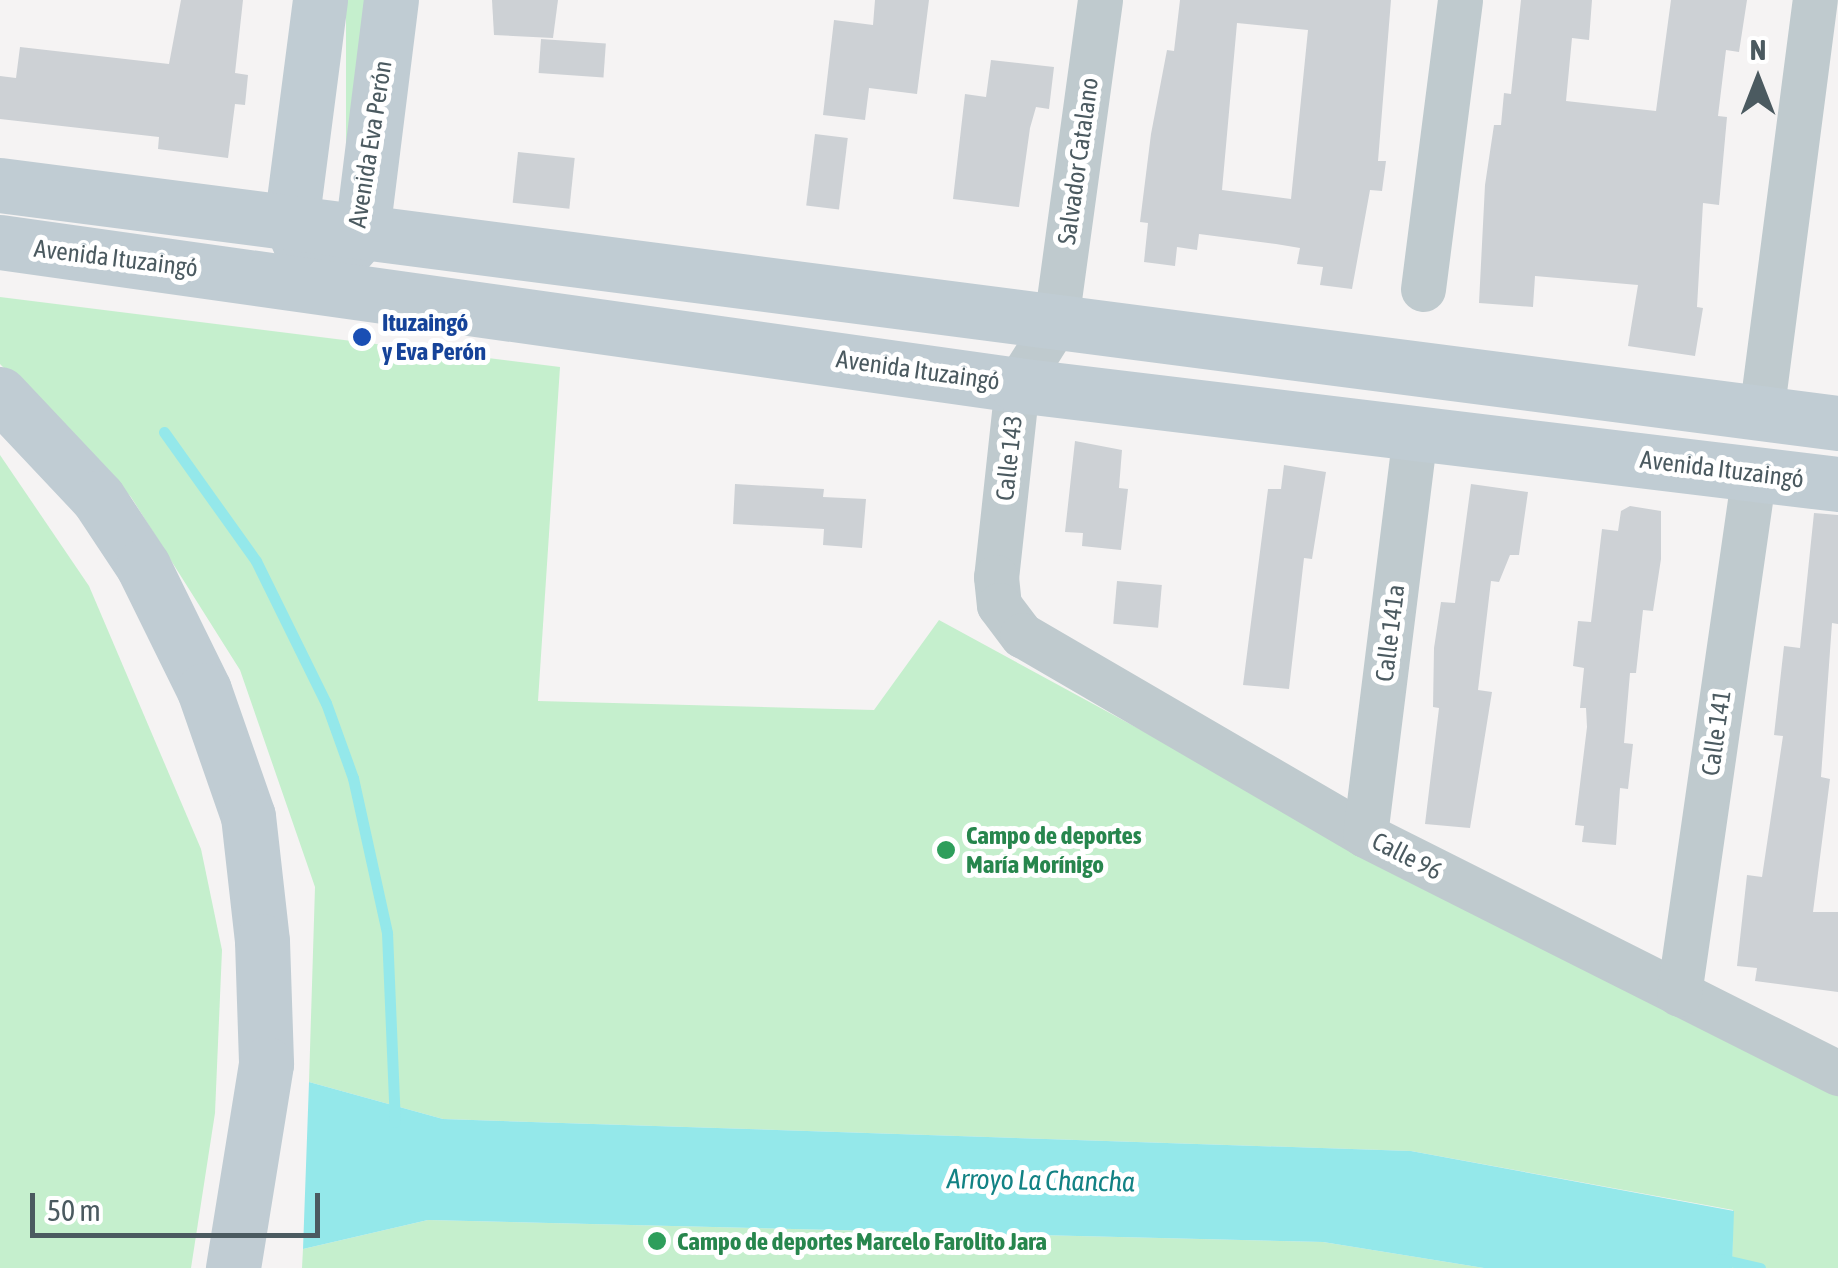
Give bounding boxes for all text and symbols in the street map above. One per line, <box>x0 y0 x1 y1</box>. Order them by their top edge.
north arrow <box>1708 30 1808 130</box>
text: N <box>1750 34 1766 66</box>
street label: Avenida Eva Perón <box>342 58 398 230</box>
street label: Salvador Catalano <box>1051 76 1105 246</box>
street label: Avenida Ituzaingó <box>32 233 200 283</box>
place label: Ituzaingó y Eva Perón <box>382 308 486 367</box>
marker: Ituzaingó y Eva Perón <box>351 326 373 348</box>
street label: Avenida Ituzaingó <box>834 344 1002 396</box>
street label: Calle 143 <box>990 414 1028 502</box>
street label: Avenida Ituzaingó <box>1638 444 1806 494</box>
street label: Calle 141a <box>1369 583 1411 683</box>
street label: Calle 141 <box>1695 688 1737 778</box>
place label: Campo de deportes María Morínigo <box>966 821 1142 880</box>
street label: Calle 96 <box>1367 826 1447 886</box>
marker: Campo de deportes María Morínigo <box>935 839 957 861</box>
water label: Arroyo La Chancha <box>947 1162 1135 1198</box>
scale bar <box>35 1173 325 1235</box>
text: 50 m <box>47 1193 101 1227</box>
place label: Campo de deportes Marcelo Farolito Jara <box>677 1226 1047 1256</box>
marker: Campo de deportes Marcelo Farolito Jara <box>646 1230 668 1252</box>

